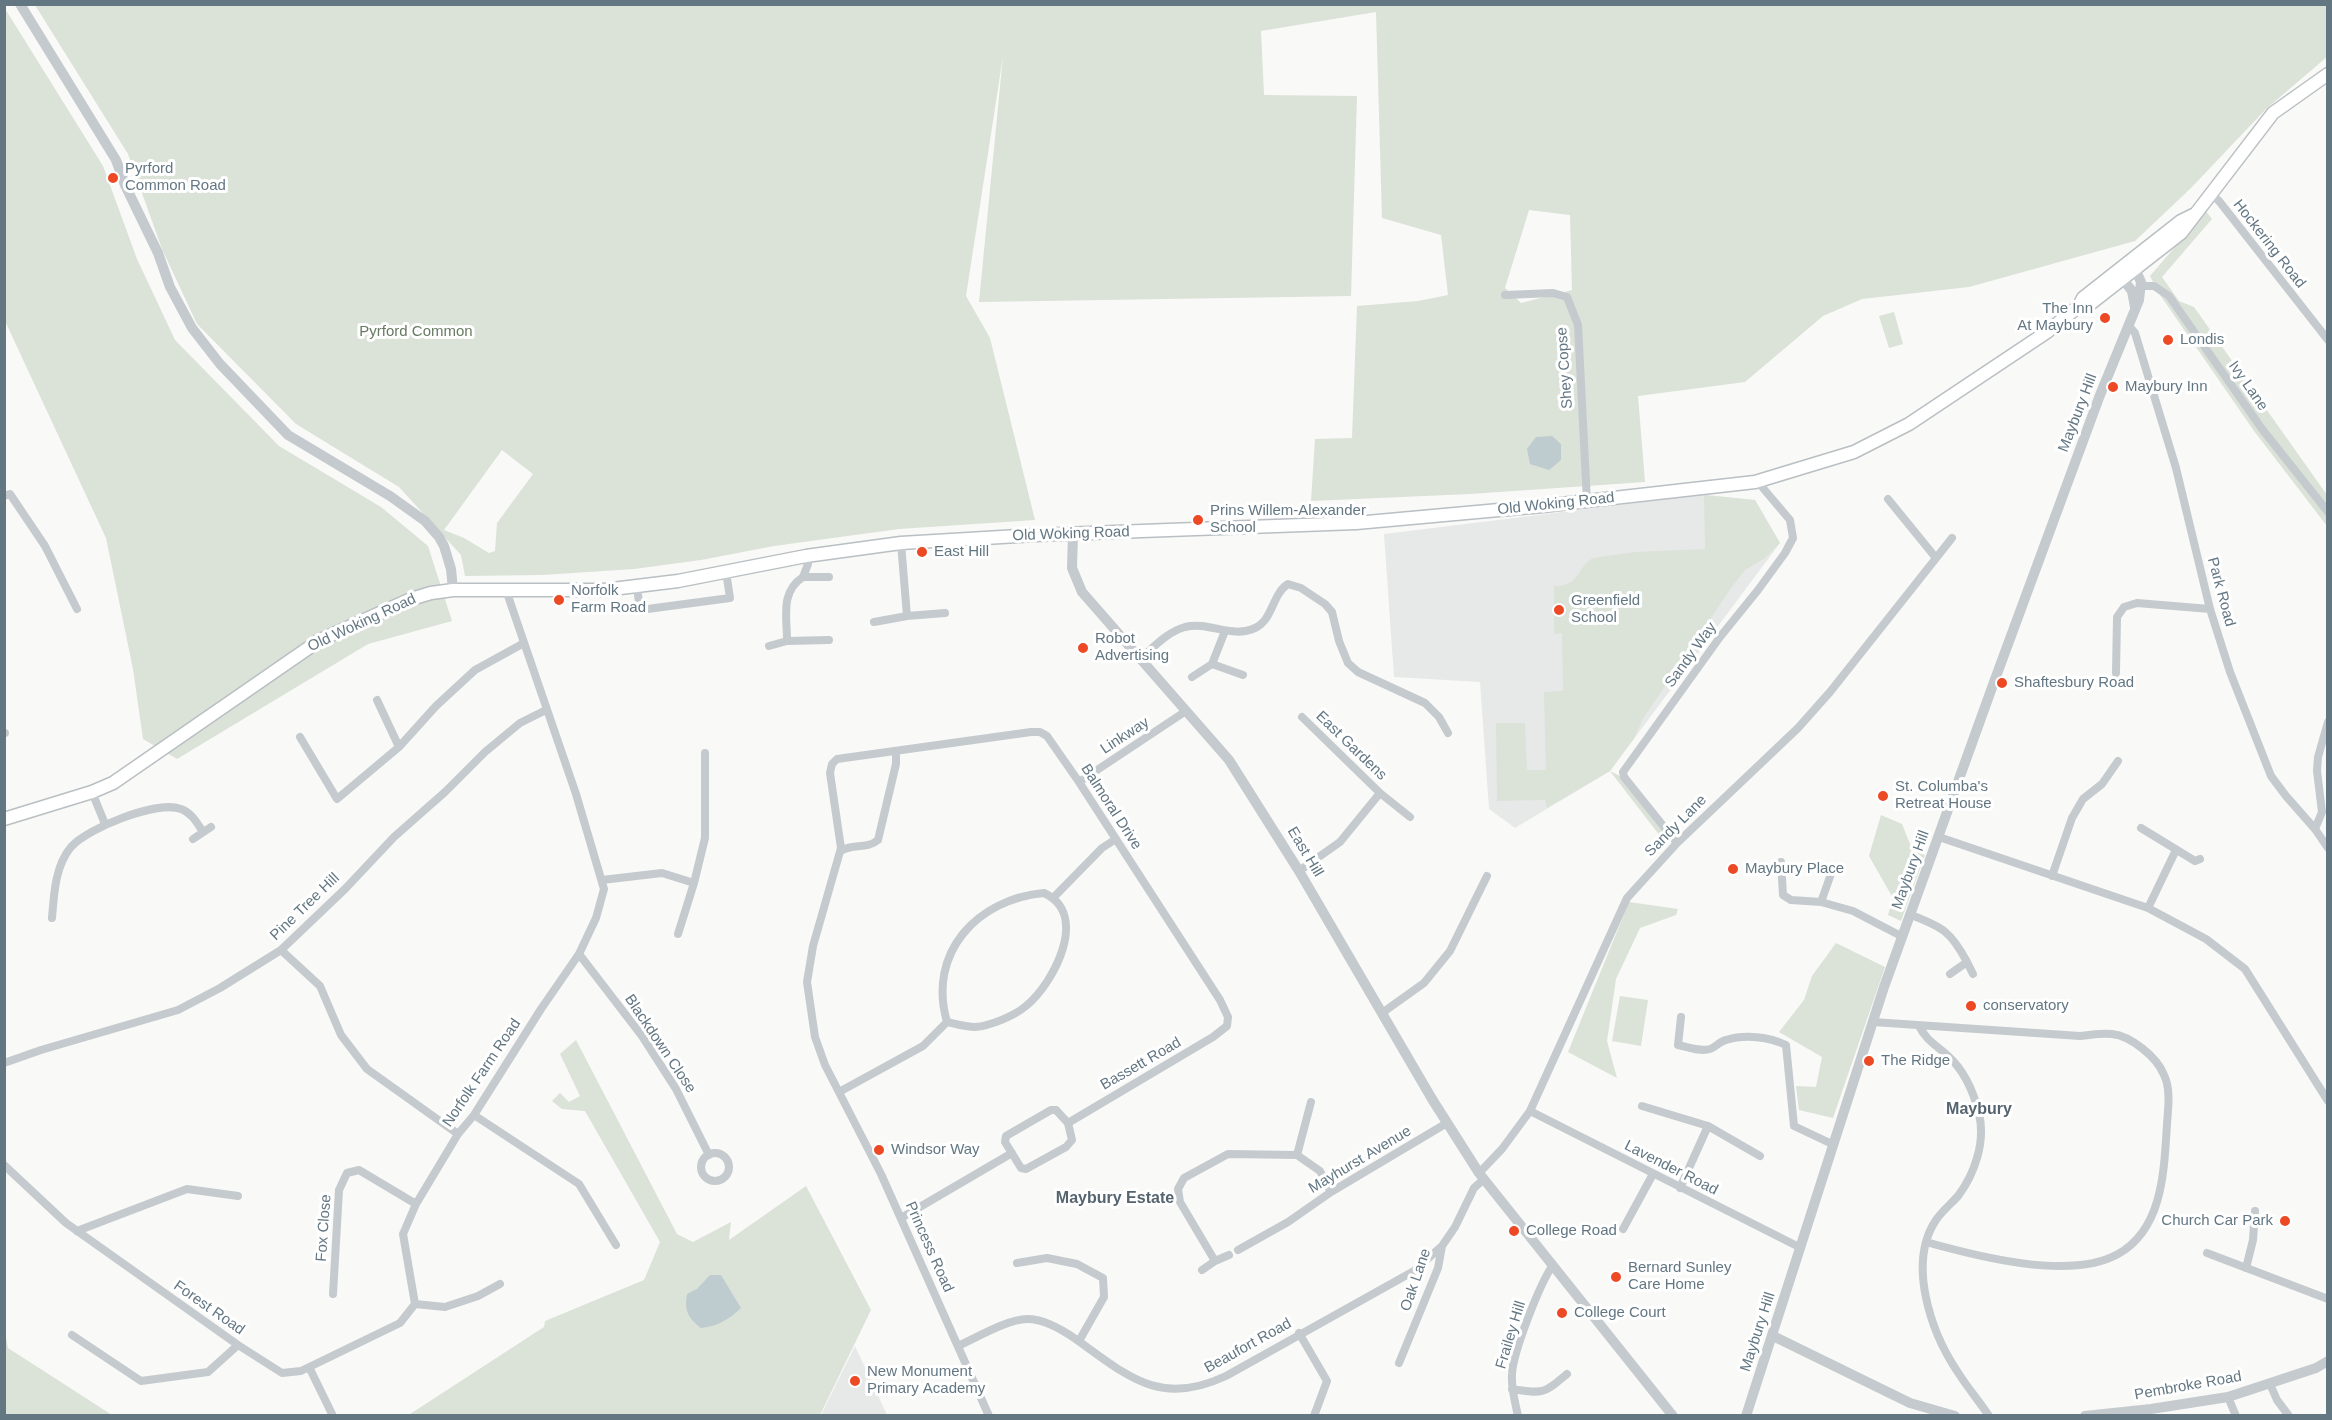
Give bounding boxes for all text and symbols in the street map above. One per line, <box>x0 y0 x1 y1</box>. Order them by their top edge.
place label: Pyrford Common Road <box>125 160 226 195</box>
marker: Pyrford Common Road <box>106 171 120 185</box>
street label: Hockering Road <box>2229 196 2309 292</box>
place label: The Inn At Maybury <box>2017 300 2093 335</box>
marker: The Inn At Maybury <box>2098 311 2112 325</box>
park label: Pyrford Common <box>359 323 473 341</box>
street label: Shey Copse <box>1553 327 1577 409</box>
place label: Londis <box>2180 331 2224 349</box>
marker: Londis <box>2161 333 2175 347</box>
street label: Ivy Lane <box>2224 358 2272 414</box>
street label: Maybury Hill <box>2055 371 2101 455</box>
place label: Maybury Inn <box>2125 378 2208 396</box>
marker: Maybury Inn <box>2106 380 2120 394</box>
street label: Old Woking Road <box>1497 489 1615 519</box>
place label: Prins Willem-Alexander School <box>1210 502 1366 537</box>
marker: Prins Willem-Alexander School <box>1191 513 1205 527</box>
street label: Old Woking Road <box>1012 523 1130 545</box>
place label: East Hill <box>934 543 989 561</box>
marker: East Hill <box>915 545 929 559</box>
street label: Park Road <box>2203 555 2239 629</box>
place label: Norfolk Farm Road <box>571 582 646 617</box>
street label: Old Woking Road <box>305 590 419 656</box>
place label: Greenfield School <box>1571 592 1640 627</box>
marker: Norfolk Farm Road <box>552 593 566 607</box>
marker: Greenfield School <box>1552 603 1566 617</box>
street label: Sandy Way <box>1661 619 1721 691</box>
place label: Robot Advertising <box>1095 630 1169 665</box>
marker: Robot Advertising <box>1076 641 1090 655</box>
place label: Shaftesbury Road <box>2014 674 2134 692</box>
marker: Shaftesbury Road <box>1995 676 2009 690</box>
street label: East Gardens <box>1312 708 1390 784</box>
street label: Linkway <box>1097 714 1153 758</box>
street label: Balmoral Drive <box>1077 761 1145 853</box>
place label: St. Columba's Retreat House <box>1895 778 1992 813</box>
marker: St. Columba's Retreat House <box>1876 789 1890 803</box>
street label: Sandy Lane <box>1641 791 1711 861</box>
street label: East Hill <box>1283 824 1327 880</box>
street label: Maybury Hill <box>1888 828 1934 912</box>
place label: Maybury Place <box>1745 860 1844 878</box>
marker: Maybury Place <box>1726 862 1740 876</box>
street label: Pine Tree Hill <box>267 869 343 945</box>
street label: Blackdown Close <box>620 991 700 1097</box>
place label: conservatory <box>1983 997 2069 1015</box>
marker: conservatory <box>1964 999 1978 1013</box>
street label: Norfolk Farm Road <box>439 1015 525 1131</box>
street label: Bassett Road <box>1098 1034 1184 1094</box>
place label: The Ridge <box>1881 1052 1950 1070</box>
marker: The Ridge <box>1862 1054 1876 1068</box>
district label: Maybury <box>1946 1100 2012 1120</box>
street label: Mayhurst Avenue <box>1305 1122 1415 1198</box>
street label: Lavender Road <box>1621 1137 1721 1199</box>
place label: Windsor Way <box>891 1141 980 1159</box>
marker: Windsor Way <box>872 1143 886 1157</box>
district label: Maybury Estate <box>1056 1189 1174 1209</box>
street label: Fox Close <box>313 1194 335 1262</box>
street label: Princess Road <box>901 1199 957 1295</box>
place label: Church Car Park <box>2161 1212 2273 1230</box>
marker: Church Car Park <box>2278 1214 2292 1228</box>
place label: College Road <box>1526 1222 1617 1240</box>
marker: College Road <box>1507 1224 1521 1238</box>
street label: Oak Lane <box>1397 1246 1435 1314</box>
place label: Bernard Sunley Care Home <box>1628 1259 1731 1294</box>
marker: Bernard Sunley Care Home <box>1609 1270 1623 1284</box>
street label: Forest Road <box>170 1277 248 1339</box>
street label: Maybury Hill <box>1737 1290 1779 1374</box>
street label: Frailey Hill <box>1492 1299 1530 1371</box>
place label: College Court <box>1574 1304 1666 1322</box>
marker: College Court <box>1555 1306 1569 1320</box>
street label: Beaufort Road <box>1201 1315 1295 1377</box>
place label: New Monument Primary Academy <box>867 1363 985 1398</box>
street label: Pembroke Road <box>2133 1368 2243 1404</box>
marker: New Monument Primary Academy <box>848 1374 862 1388</box>

